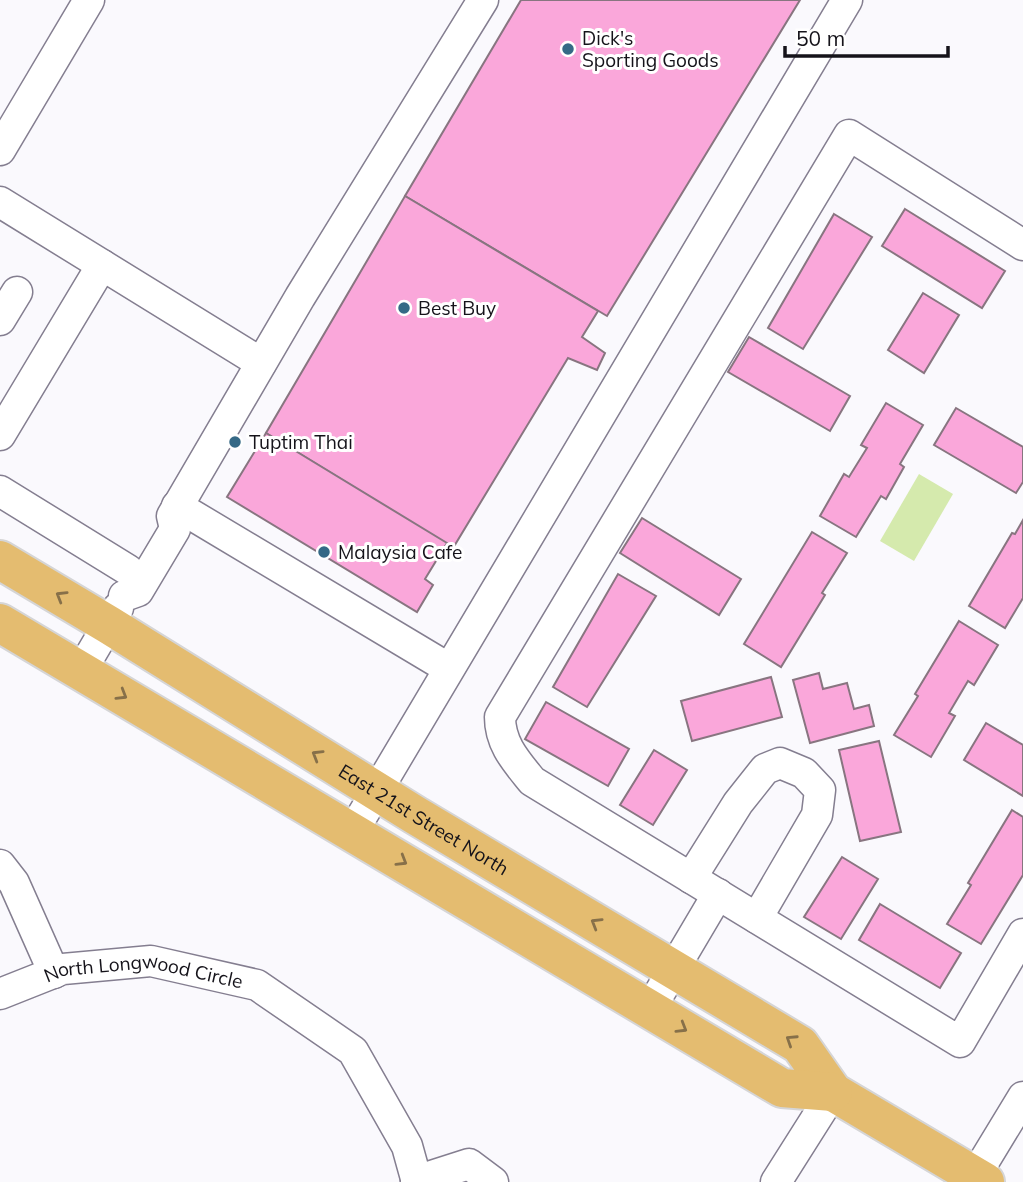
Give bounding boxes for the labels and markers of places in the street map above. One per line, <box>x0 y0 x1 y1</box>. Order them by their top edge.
place label: Dick's Sporting Goods <box>582 26 719 72</box>
marker: Dick's Sporting Goods <box>560 41 576 57</box>
place label: Best Buy <box>418 296 496 320</box>
marker: Best Buy <box>396 300 412 316</box>
place label: Tuptim Thai <box>249 430 353 454</box>
marker: Tuptim Thai <box>227 434 243 450</box>
place label: Malaysia Cafe <box>338 540 462 564</box>
marker: Malaysia Cafe <box>316 544 332 560</box>

